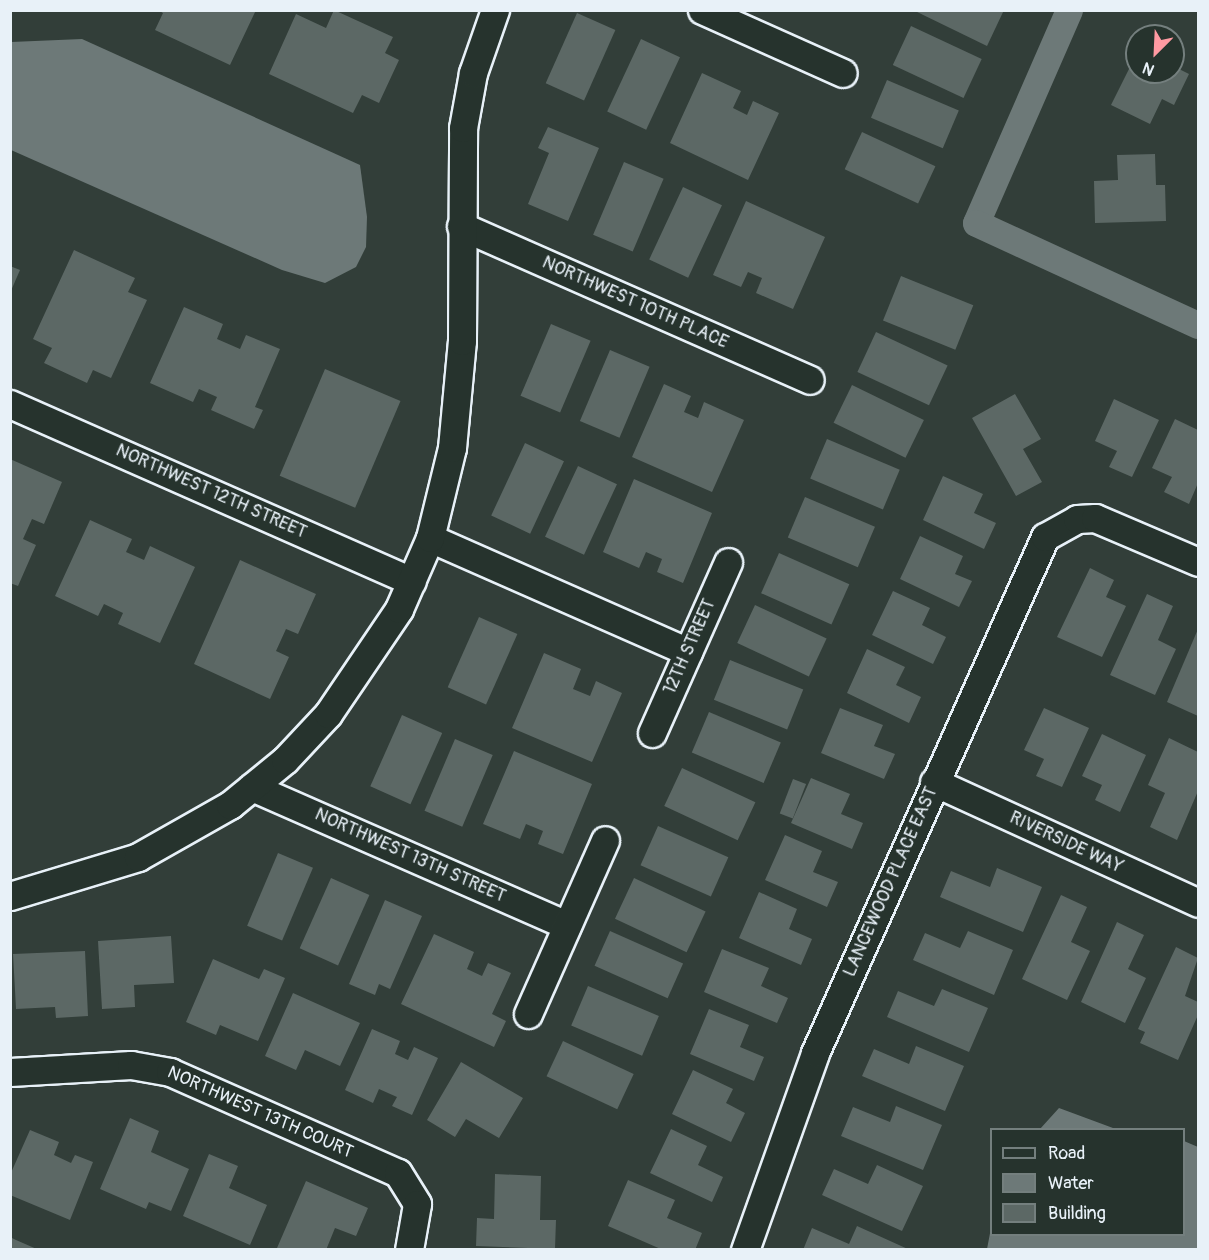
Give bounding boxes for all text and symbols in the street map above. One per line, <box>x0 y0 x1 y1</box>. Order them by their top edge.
north arrow <box>1125 24 1185 84</box>
text: N <box>1139 57 1158 80</box>
street label: NORTHWEST 10TH PLACE <box>539 252 731 354</box>
street label: NORTHWEST 12TH STREET <box>112 440 310 544</box>
street label: 12TH STREET <box>659 596 721 698</box>
street label: LANCEWOOD PLACE EAST <box>839 784 943 980</box>
street label: NORTHWEST 13TH STREET <box>311 804 509 908</box>
street label: RIVERSIDE WAY <box>1006 807 1126 879</box>
street label: NORTHWEST 13TH COURT <box>164 1062 356 1164</box>
legend <box>990 1128 1185 1236</box>
text: Road <box>1048 1142 1085 1165</box>
text: Water <box>1048 1172 1094 1195</box>
text: Building <box>1048 1202 1106 1225</box>

